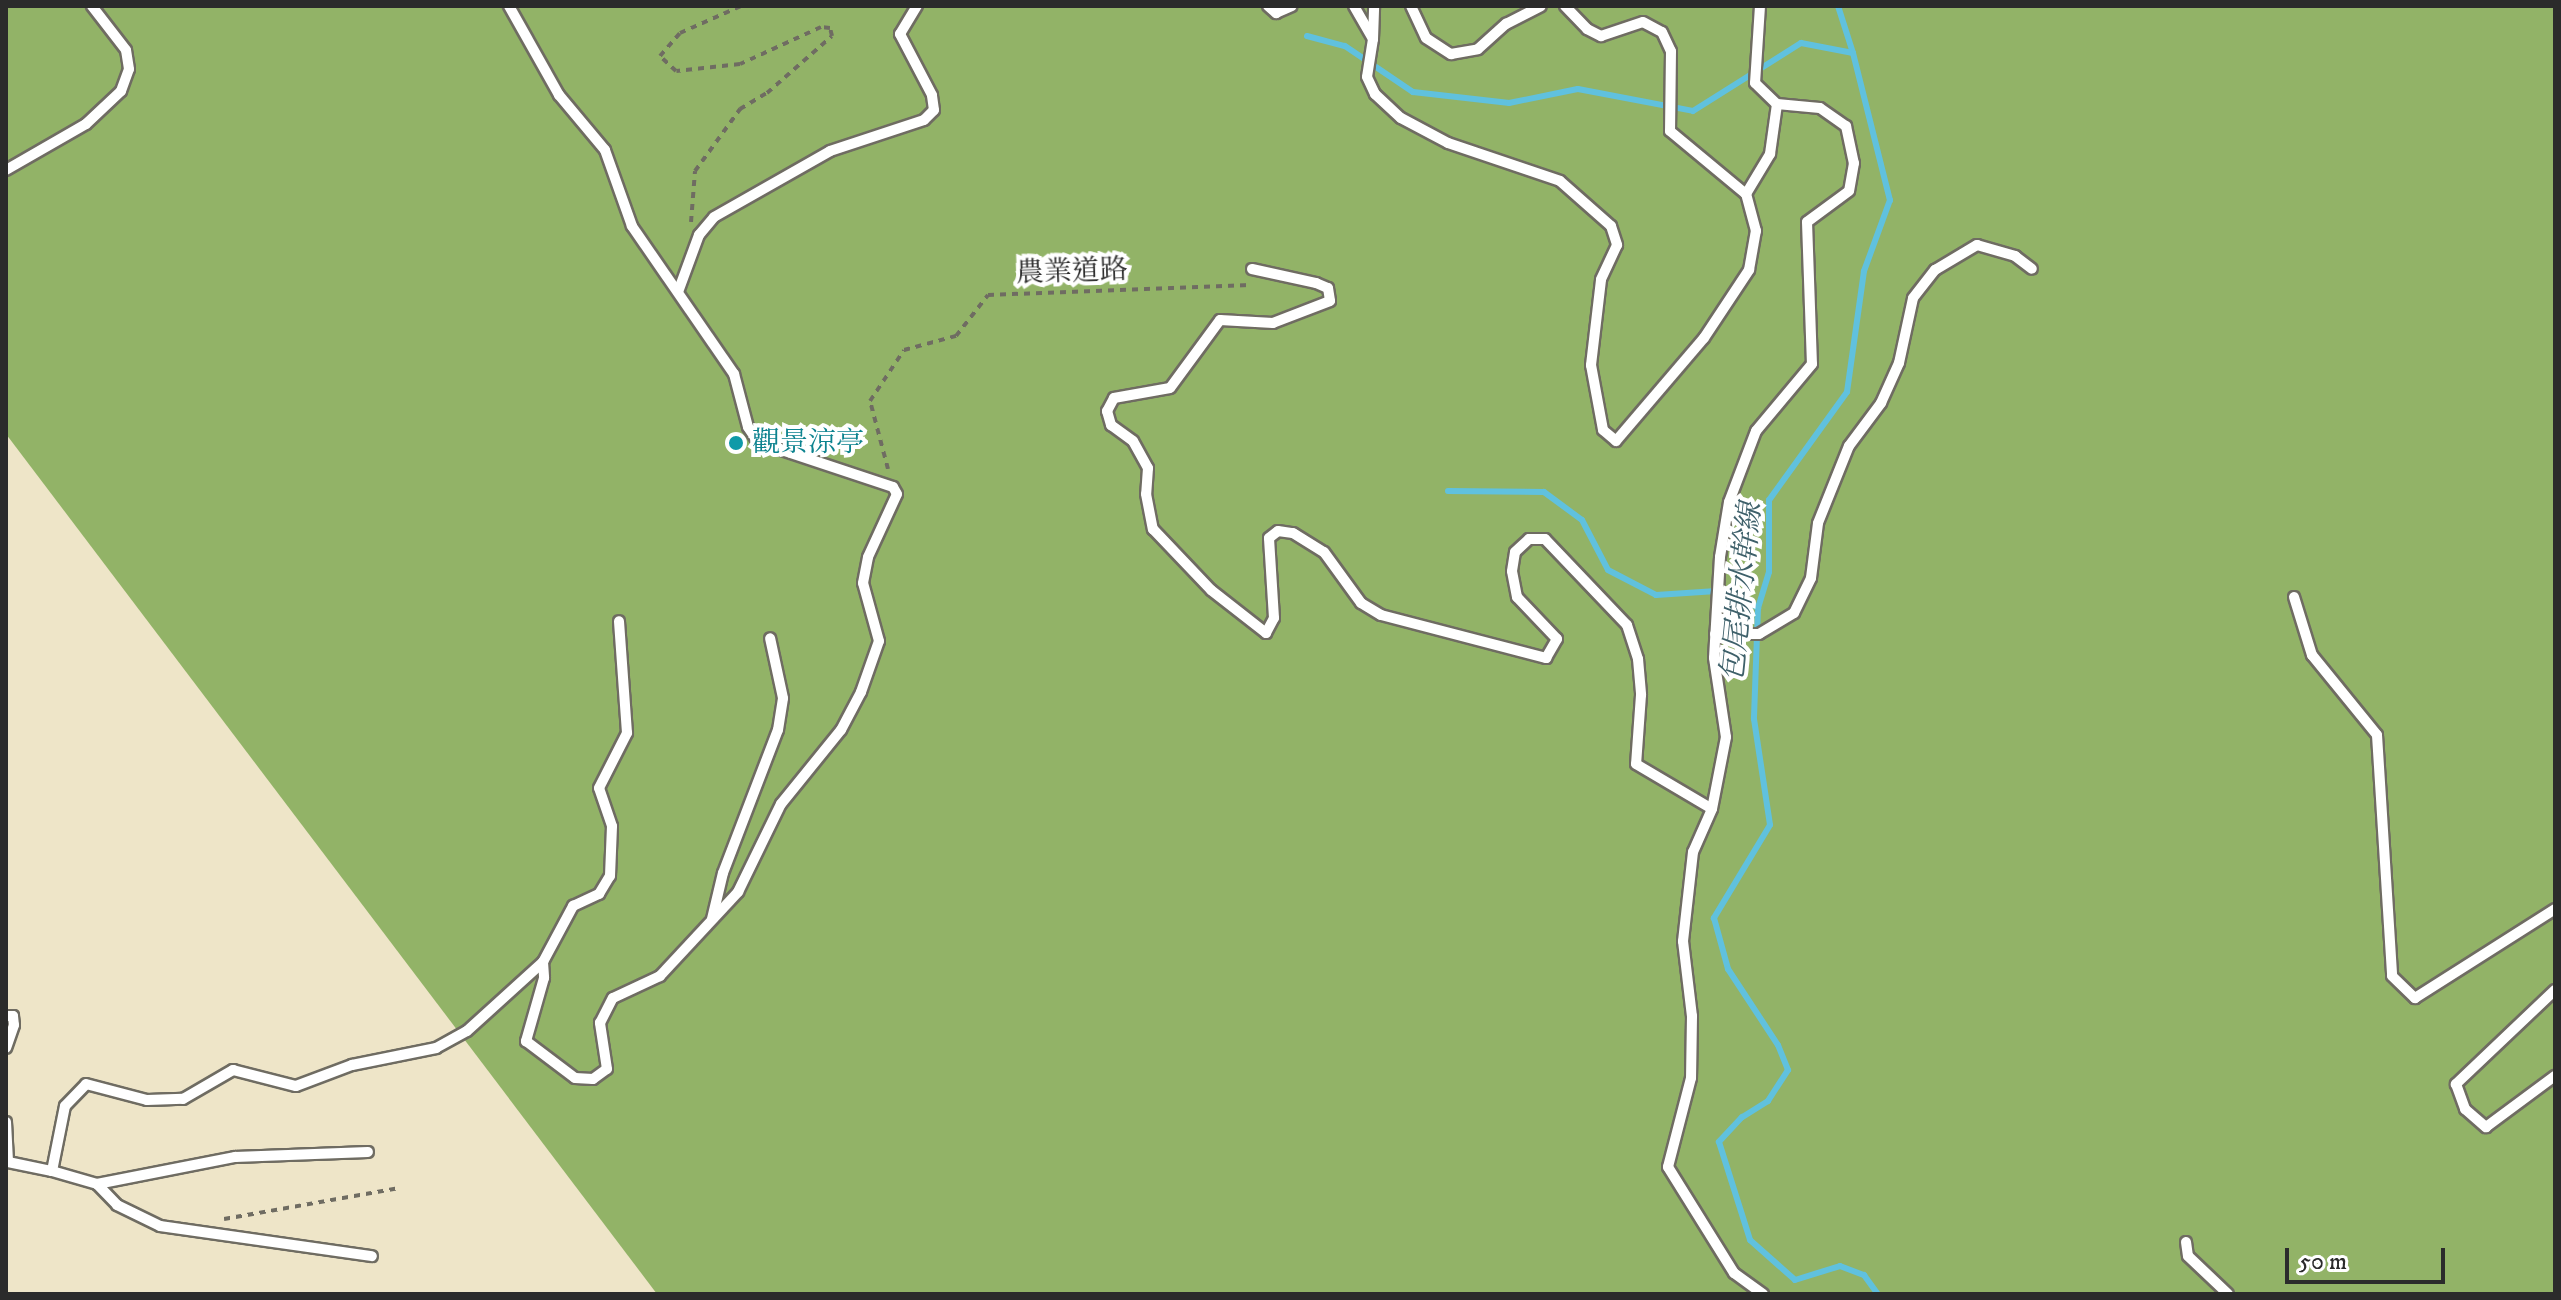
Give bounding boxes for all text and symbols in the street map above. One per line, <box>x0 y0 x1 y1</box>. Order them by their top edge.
street label: 農業道路 <box>1015 253 1129 291</box>
place label: 觀景涼亭 <box>752 426 864 460</box>
marker: 觀景涼亭 <box>727 434 745 452</box>
water label: 包尾排水幹線 <box>1716 501 1770 683</box>
scale bar <box>2289 1232 2449 1282</box>
text: 50 m <box>2299 1247 2347 1277</box>

